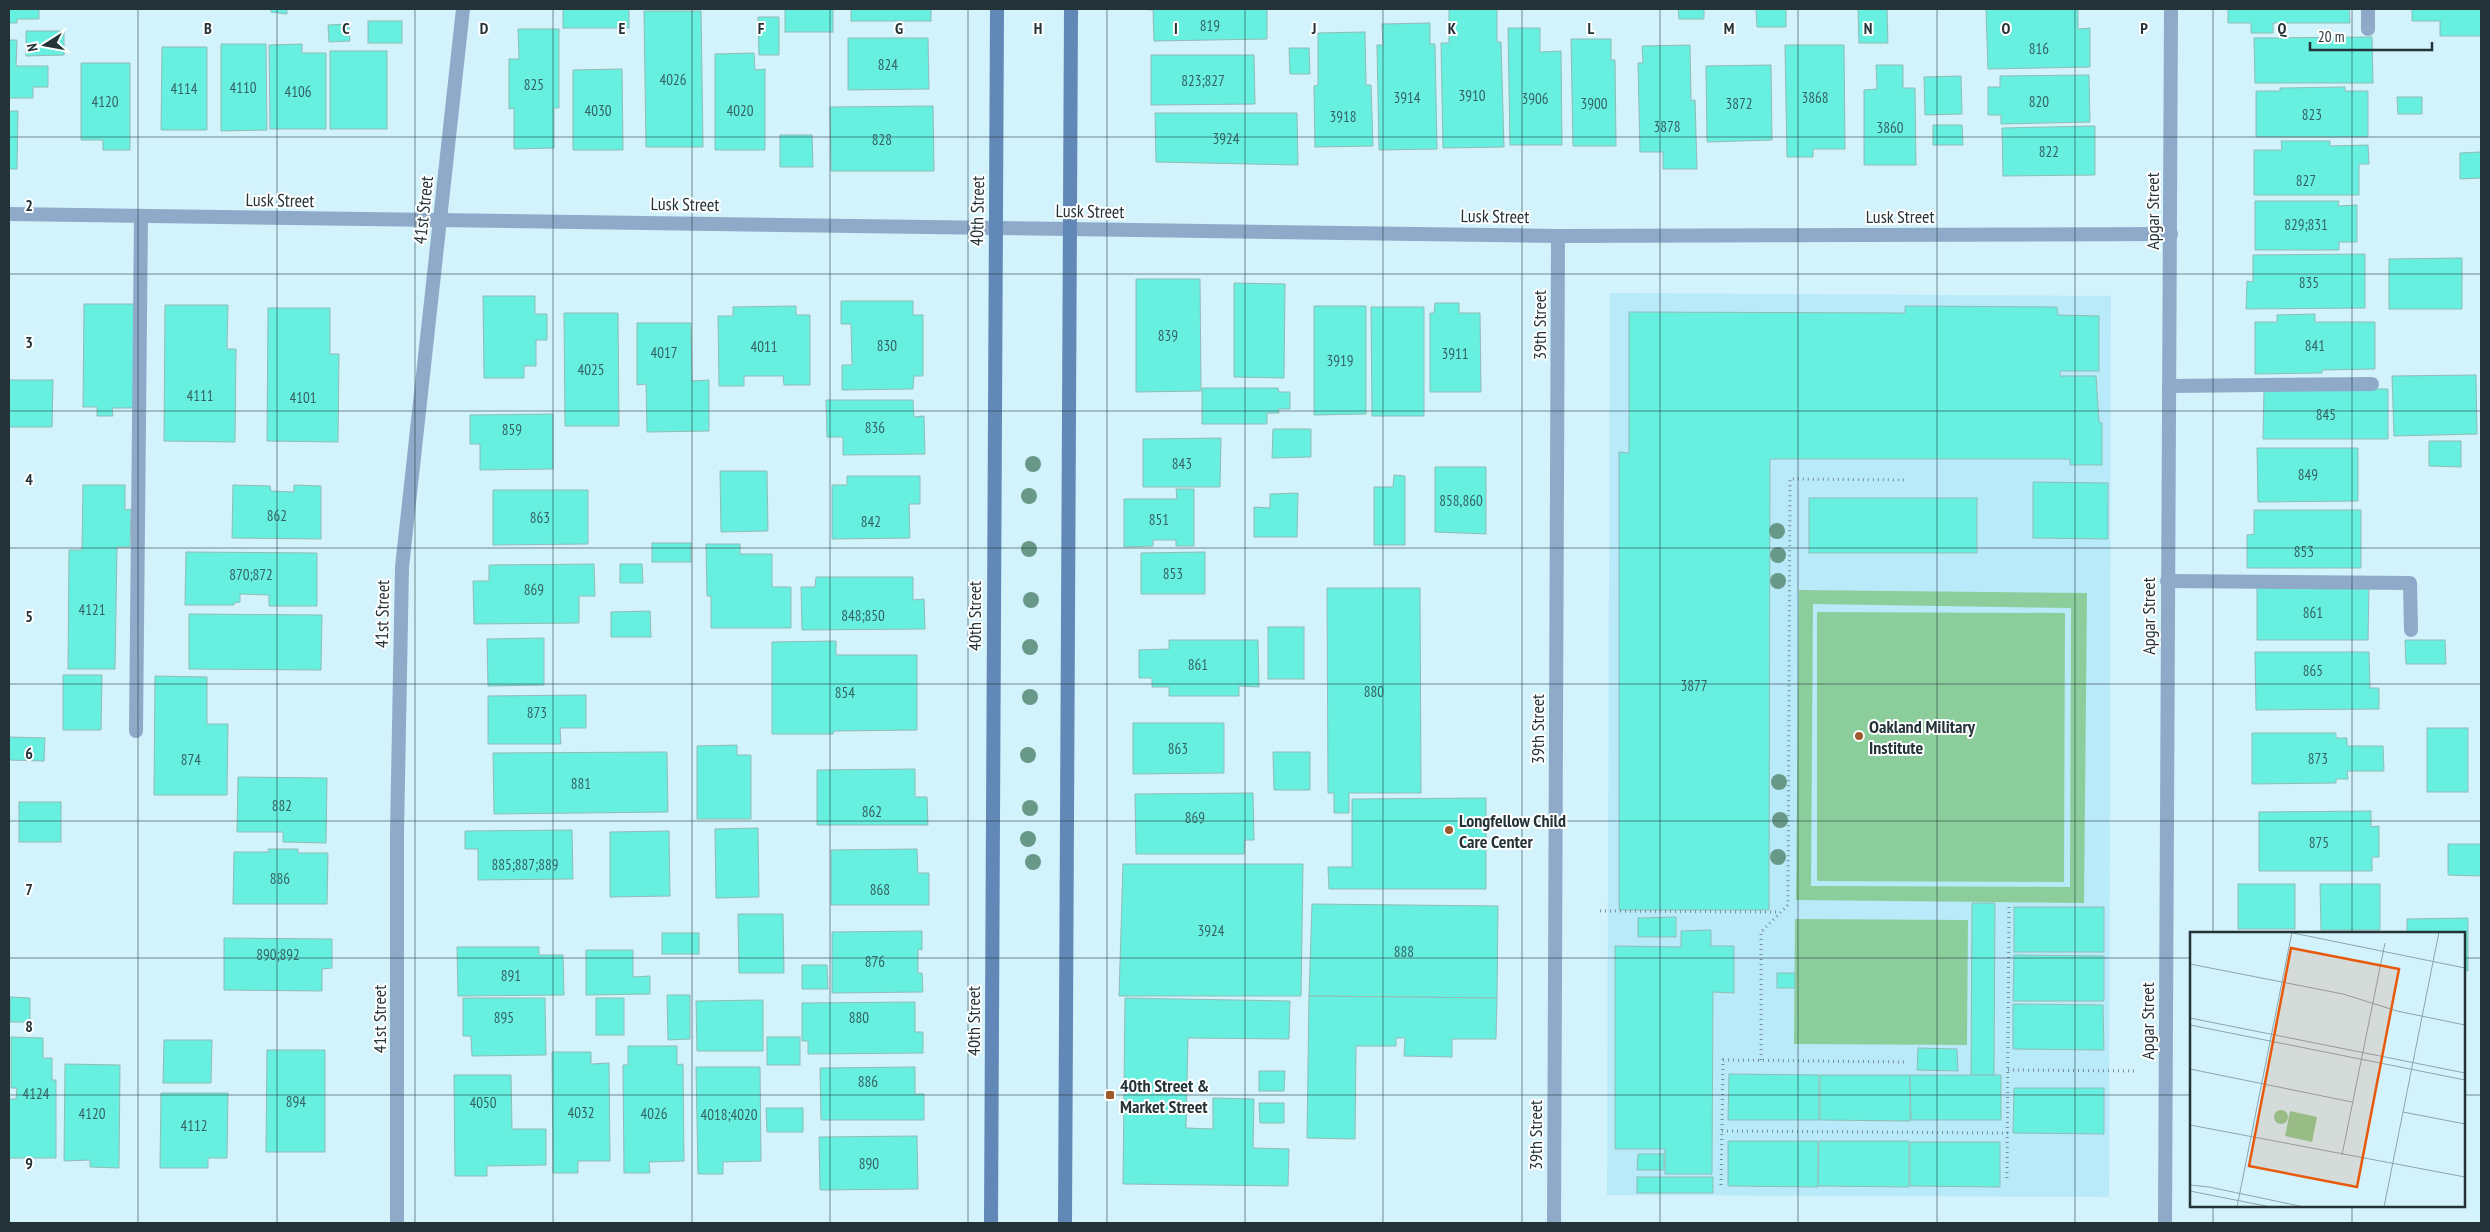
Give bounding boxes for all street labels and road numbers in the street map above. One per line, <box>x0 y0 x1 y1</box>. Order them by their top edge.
street label: Apgar Street <box>2141 172 2164 250</box>
street label: 41st Street <box>408 175 438 245</box>
street label: 40th Street <box>965 176 989 246</box>
street label: Lusk Street <box>245 188 315 212</box>
street label: Lusk Street <box>650 192 720 216</box>
street label: Lusk Street <box>1055 199 1125 223</box>
street label: Lusk Street <box>1460 204 1530 228</box>
street label: Lusk Street <box>1866 205 1934 228</box>
street label: 39th Street <box>1528 290 1551 360</box>
street label: Apgar Street <box>2137 577 2160 655</box>
street label: 41st Street <box>370 580 394 648</box>
street label: 40th Street <box>963 581 986 651</box>
street label: 39th Street <box>1526 694 1549 764</box>
street label: Apgar Street <box>2136 982 2159 1060</box>
street label: 41st Street <box>368 985 391 1053</box>
street label: 40th Street <box>962 986 985 1056</box>
street label: 39th Street <box>1524 1100 1547 1170</box>

